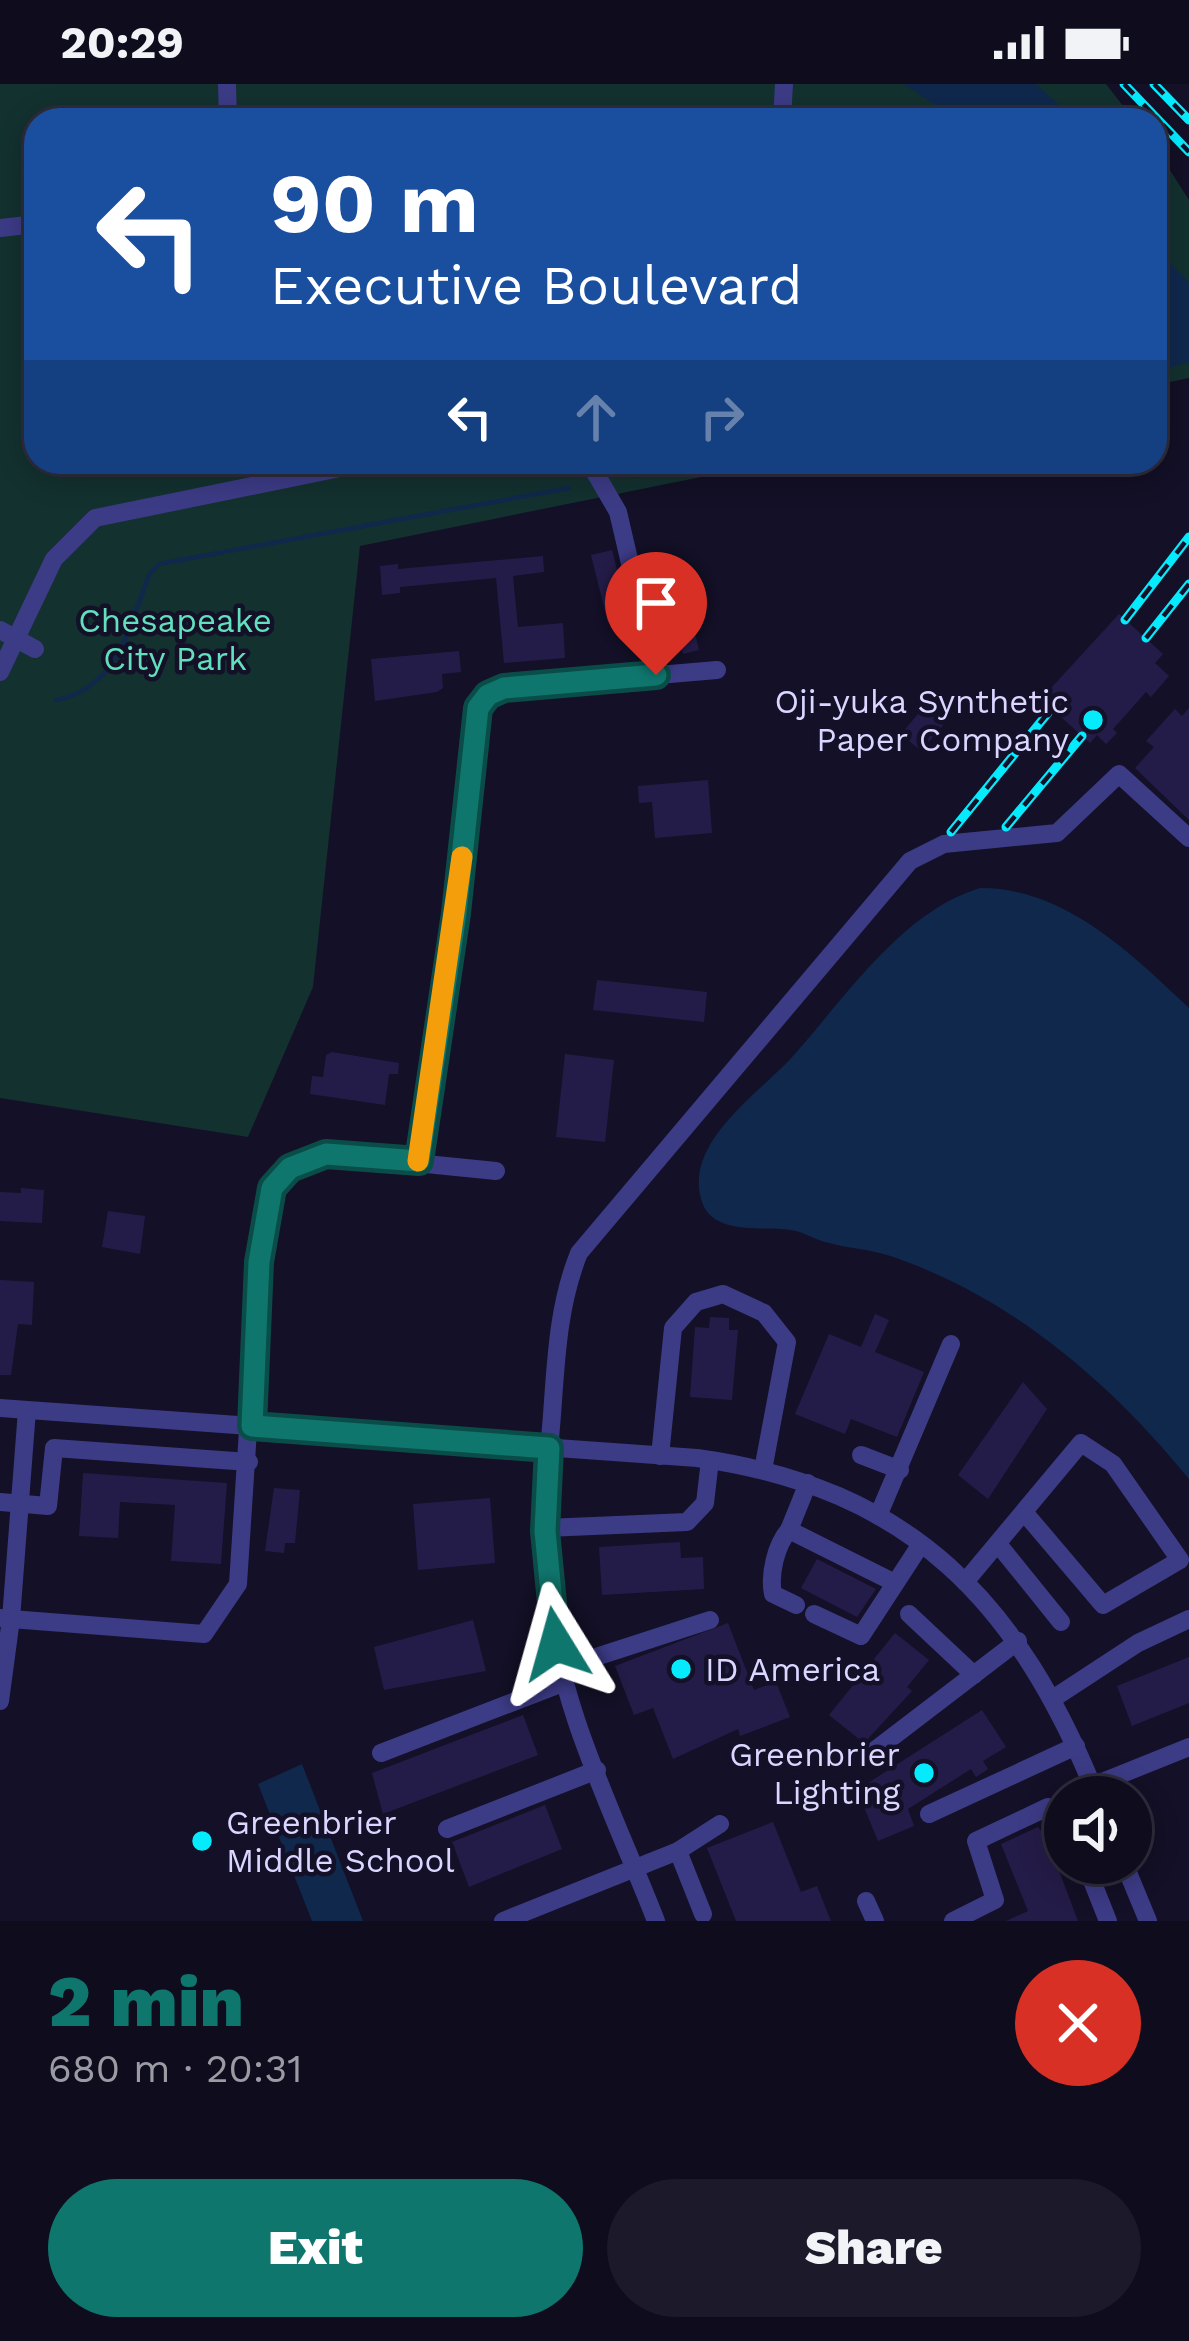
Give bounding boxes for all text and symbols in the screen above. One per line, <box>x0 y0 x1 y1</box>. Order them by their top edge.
text: 20:29 <box>60 16 184 69</box>
text: 90 m <box>270 154 479 252</box>
icon: left <box>72 156 228 312</box>
text: Executive Boulevard <box>270 254 802 317</box>
icon: left <box>437 384 503 450</box>
icon: ahead <box>563 384 629 450</box>
icon: right <box>689 384 755 450</box>
pin <box>605 552 707 675</box>
icon: arrive <box>623 570 689 636</box>
park label: Chesapeake City Park <box>78 601 272 678</box>
place label: Oji-yuka Synthetic Paper Company <box>775 682 1069 759</box>
marker: Oji-yuka Synthetic Paper Company <box>1080 707 1106 733</box>
position arrow <box>493 1581 619 1707</box>
place label: ID America <box>705 1650 880 1689</box>
marker: ID America <box>668 1656 694 1682</box>
place label: Greenbrier Lighting <box>729 1735 900 1812</box>
marker: Greenbrier Lighting <box>911 1760 937 1786</box>
map controls <box>1044 1776 1152 1884</box>
button: sound <box>1044 1776 1152 1884</box>
place label: Greenbrier Middle School <box>226 1803 455 1880</box>
marker: Greenbrier Middle School <box>189 1828 215 1854</box>
text: 2 min <box>48 1959 244 2043</box>
button: close <box>1015 1960 1141 2086</box>
text: 680 m · 20:31 <box>48 2046 302 2091</box>
button: Exit <box>48 2179 583 2317</box>
button: Share <box>607 2179 1141 2317</box>

